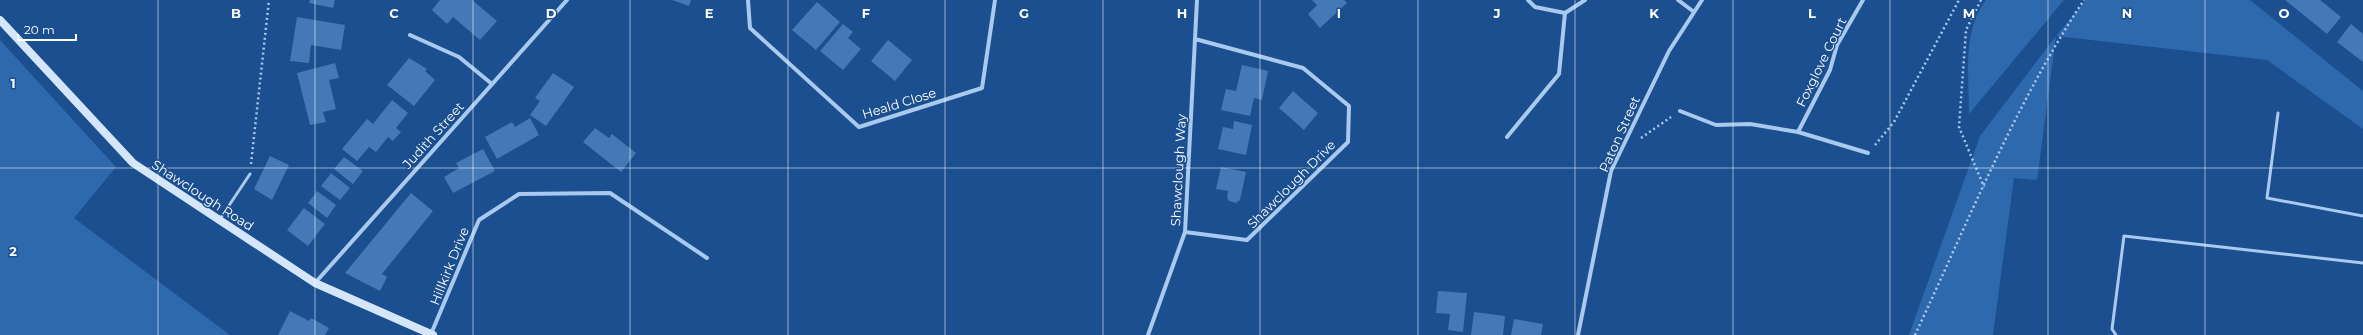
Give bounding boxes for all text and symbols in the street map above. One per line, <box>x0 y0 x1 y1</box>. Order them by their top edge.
text: B <box>231 5 241 21</box>
text: C <box>389 5 399 21</box>
text: D <box>546 5 557 21</box>
text: E <box>705 5 714 21</box>
text: F <box>862 5 870 21</box>
text: G <box>1019 5 1029 21</box>
text: H <box>1177 5 1187 21</box>
text: I <box>1337 5 1341 21</box>
text: J <box>1492 5 1501 21</box>
text: K <box>1649 5 1659 21</box>
text: L <box>1808 5 1816 21</box>
text: M <box>1963 5 1975 21</box>
text: N <box>2122 5 2132 21</box>
text: O <box>2279 5 2290 21</box>
street label: Foxglove Court <box>1792 15 1850 109</box>
scale bar <box>18 16 76 42</box>
text: 20 m <box>24 22 55 37</box>
text: 1 <box>10 75 16 91</box>
street label: Heald Close <box>860 84 938 122</box>
street label: Paton Street <box>1595 94 1643 174</box>
street label: Judith Street <box>398 98 467 172</box>
street label: Shawclough Way <box>1167 112 1189 227</box>
street label: Shawclough Drive <box>1244 136 1339 231</box>
street label: Shawclough Road <box>149 156 257 234</box>
street label: Hillkirk Drive <box>426 225 472 307</box>
text: 2 <box>9 243 17 259</box>

